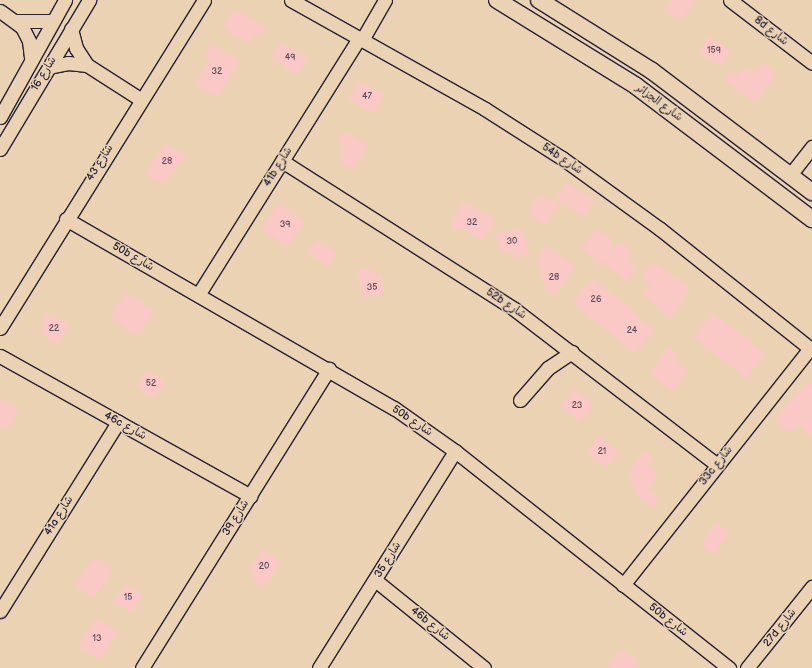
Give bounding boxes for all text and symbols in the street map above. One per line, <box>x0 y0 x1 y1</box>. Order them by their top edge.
street label: 8d شارع <box>751 14 791 48</box>
house number: 159 <box>707 46 721 56</box>
house number: 49 <box>285 53 295 63</box>
street label: شارع 16 <box>29 54 59 94</box>
house number: 32 <box>212 67 222 77</box>
street label: شارع الجزائر <box>633 82 685 124</box>
house number: 47 <box>362 92 372 102</box>
street label: 54b شارع <box>539 141 585 177</box>
street label: شارع 43 <box>84 142 116 184</box>
street label: 41b شارع <box>261 145 295 189</box>
house number: 28 <box>162 157 172 167</box>
house number: 32 <box>467 218 477 228</box>
house number: 39 <box>280 220 290 230</box>
house number: 30 <box>507 237 517 247</box>
street label: 50b شارع <box>110 240 156 274</box>
house number: 28 <box>549 273 559 283</box>
house number: 35 <box>367 283 377 293</box>
street label: 52b شارع <box>483 286 529 322</box>
house number: 26 <box>591 295 601 305</box>
house number: 22 <box>49 324 59 334</box>
house number: 24 <box>627 326 637 336</box>
house number: 52 <box>146 379 156 389</box>
house number: 23 <box>572 401 582 411</box>
street label: 50b شارع <box>389 403 435 439</box>
street label: 46c شارع <box>102 409 148 443</box>
street label: 33c شارع <box>697 444 735 488</box>
house number: 21 <box>598 447 606 457</box>
street label: 41a شارع <box>42 494 76 538</box>
street label: شارع 39 <box>220 498 252 538</box>
street label: شارع 35 <box>372 540 404 580</box>
house number: 20 <box>259 562 269 572</box>
house number: 15 <box>124 593 132 603</box>
street label: 50b شارع <box>646 601 690 639</box>
street label: 46b شارع <box>408 604 452 644</box>
street label: 27d شارع <box>761 606 799 650</box>
house number: 13 <box>92 634 102 644</box>

